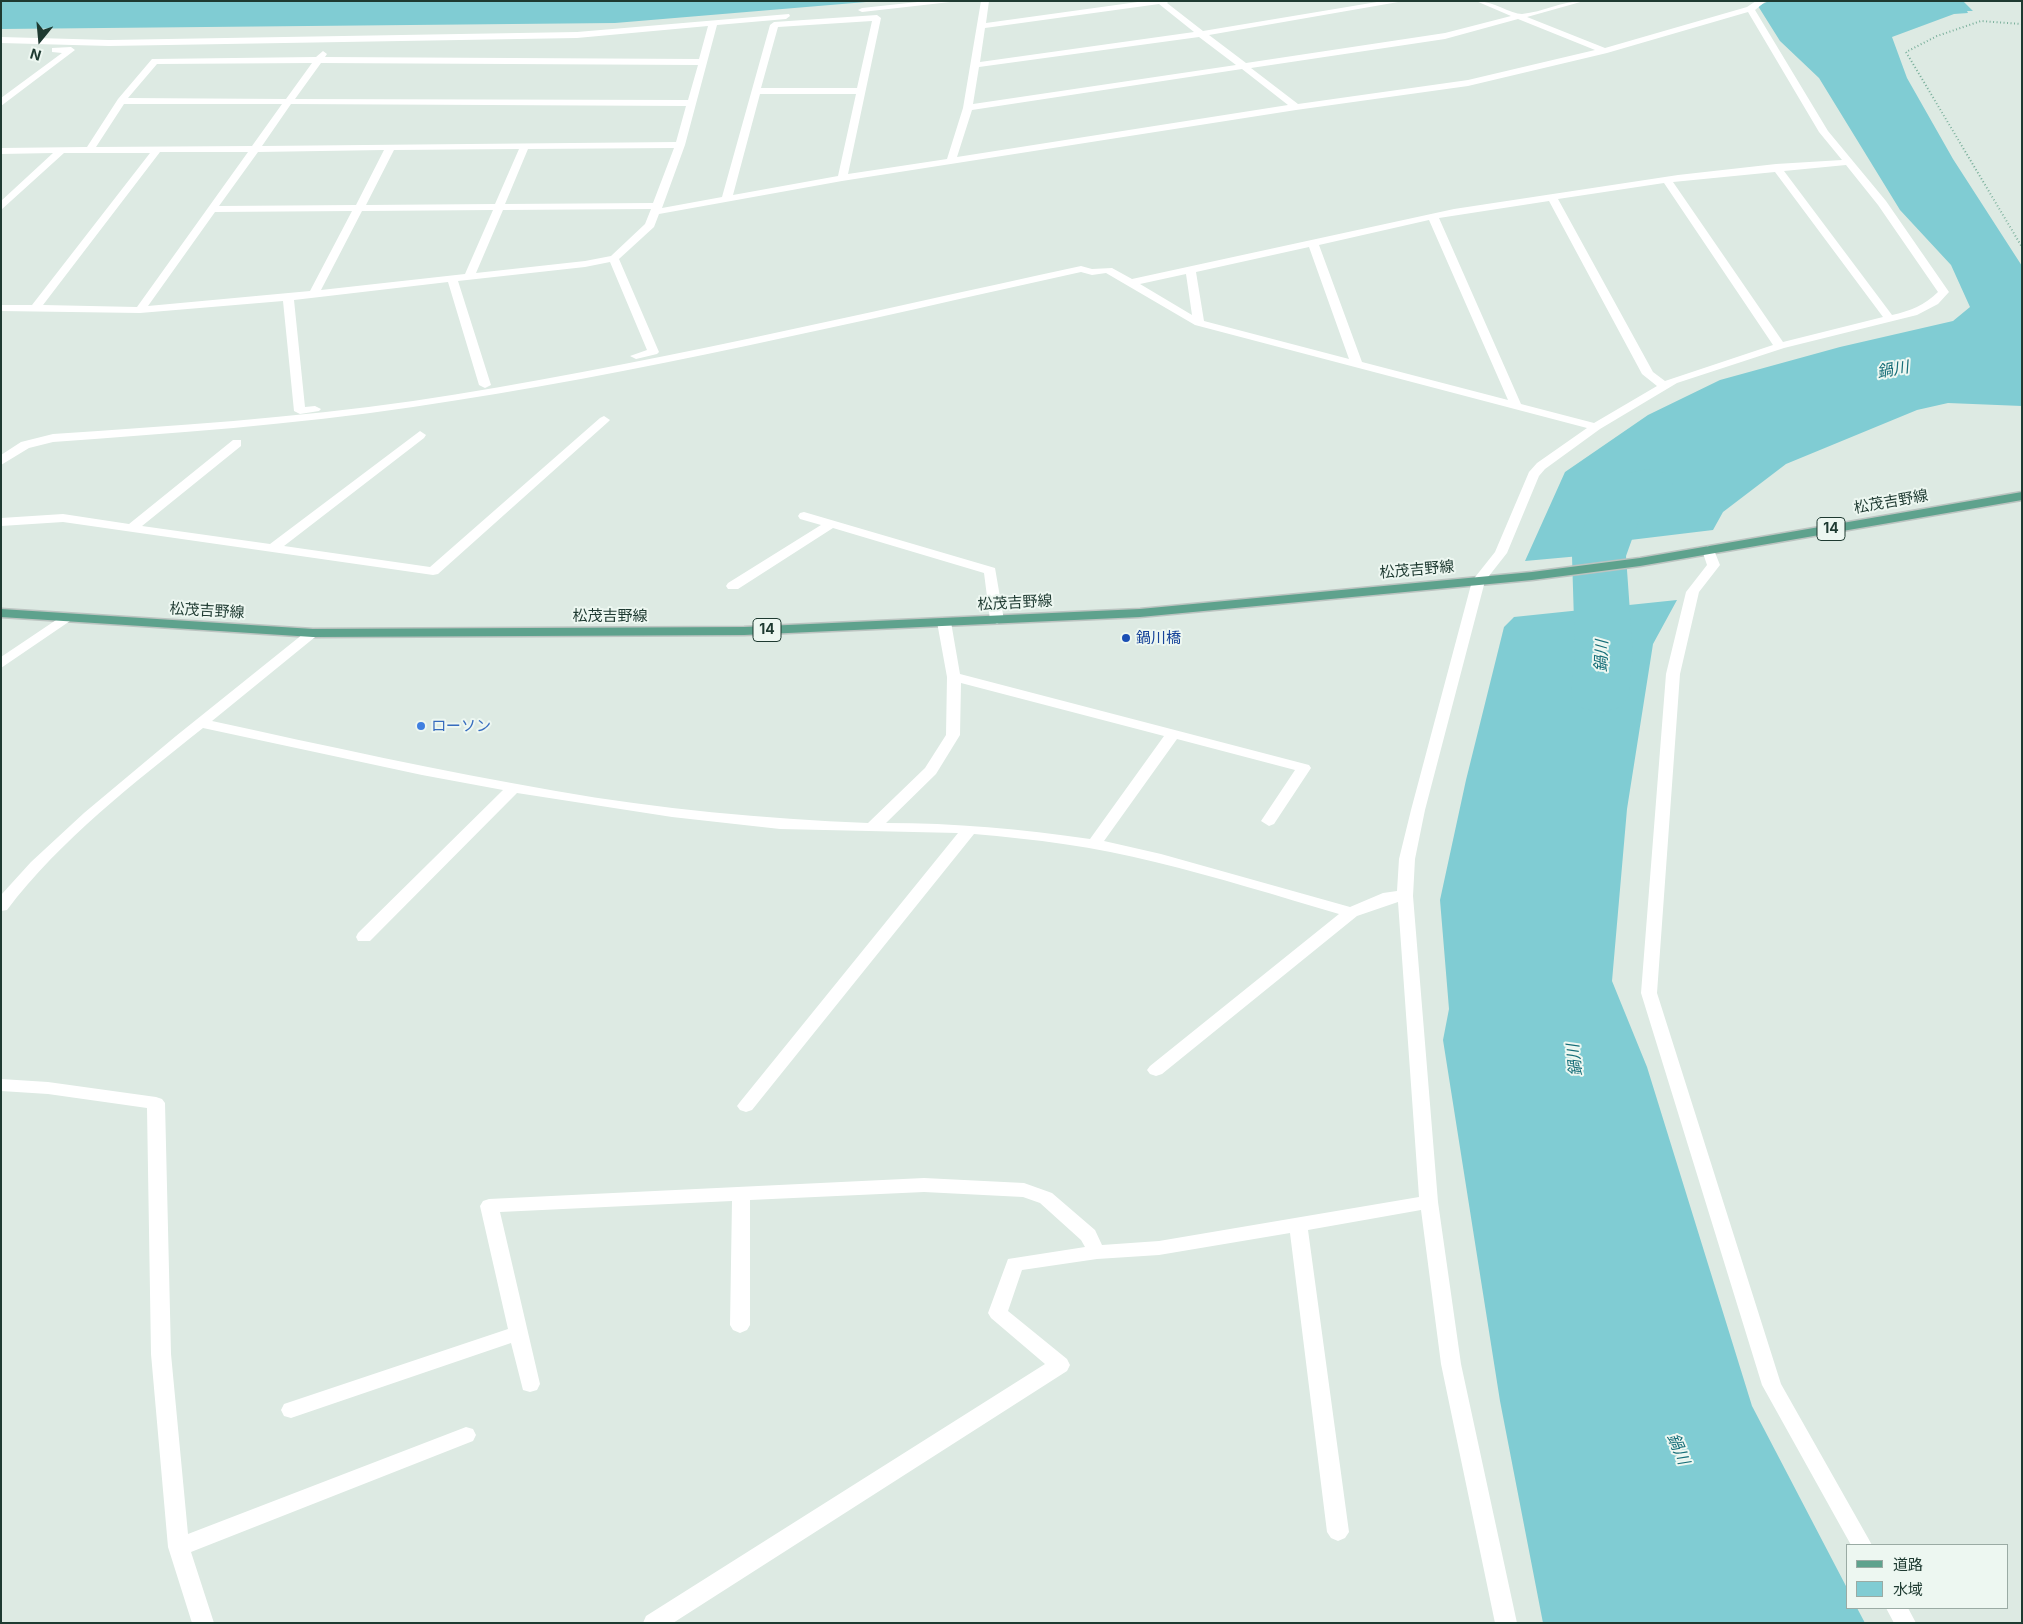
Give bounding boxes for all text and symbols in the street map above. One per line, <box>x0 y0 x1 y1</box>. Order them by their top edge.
north arrow <box>15 15 65 65</box>
text: N <box>28 45 43 65</box>
water label: 鍋川 <box>1876 358 1910 382</box>
street label: 松茂吉野線 <box>1853 487 1929 517</box>
road number: 14 <box>1817 518 1845 540</box>
street label: 松茂吉野線 <box>1379 558 1455 582</box>
street label: 松茂吉野線 <box>977 592 1053 614</box>
street label: 松茂吉野線 <box>169 600 245 622</box>
street label: 松茂吉野線 <box>573 607 647 625</box>
road number: 14 <box>753 618 781 642</box>
place label: 鍋川橋 <box>1136 629 1181 647</box>
marker: 鍋川橋 <box>1120 632 1132 644</box>
water label: 鍋川 <box>1592 640 1612 672</box>
place label: ローソン <box>431 717 491 735</box>
marker: ローソン <box>415 720 427 732</box>
water label: 鍋川 <box>1564 1043 1586 1077</box>
water label: 鍋川 <box>1663 1431 1693 1467</box>
legend <box>1846 1544 2008 1609</box>
text: 道路 <box>1893 1555 1923 1574</box>
text: 水域 <box>1893 1580 1923 1599</box>

